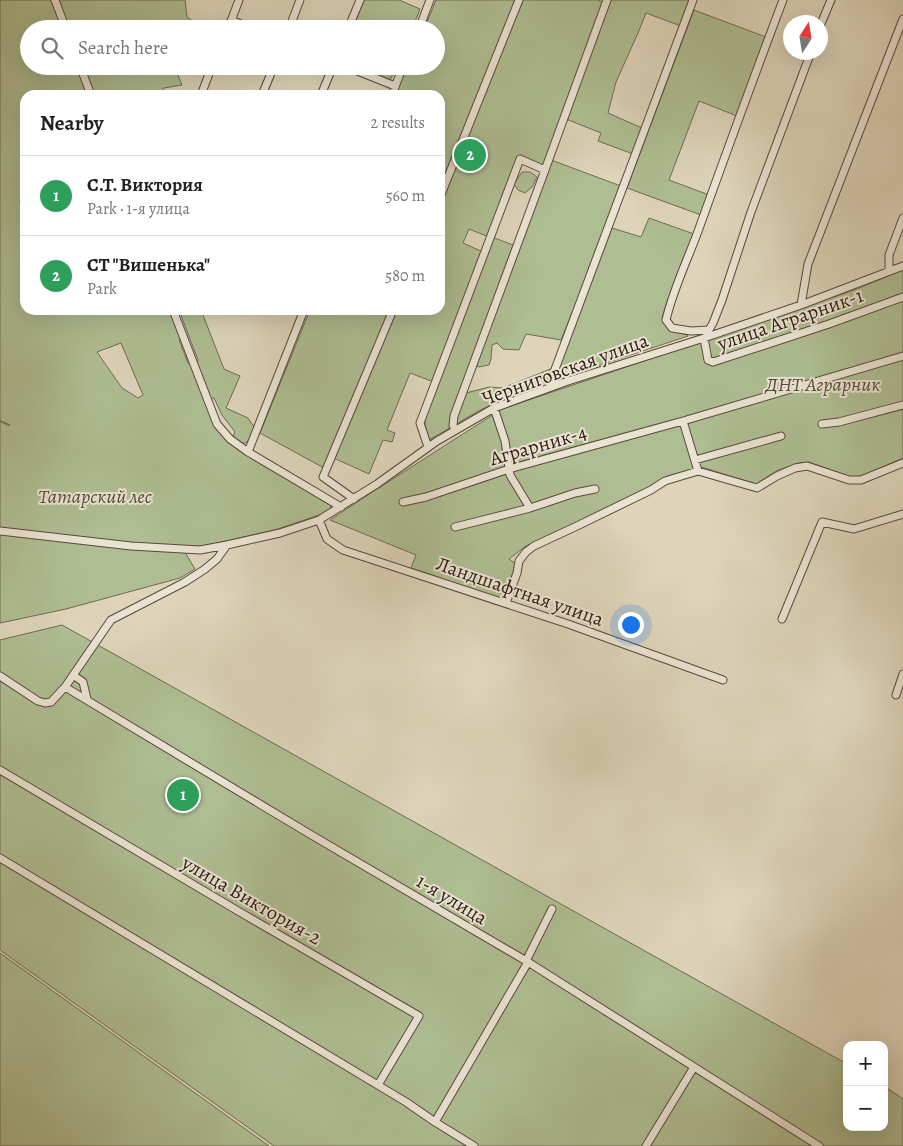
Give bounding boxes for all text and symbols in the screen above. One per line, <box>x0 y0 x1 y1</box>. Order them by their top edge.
north arrow <box>783 15 828 60</box>
search box <box>20 20 445 75</box>
icon: search <box>38 34 66 62</box>
text: Search here <box>78 35 168 61</box>
text: Nearby <box>40 109 103 137</box>
text: 2 results <box>370 112 425 134</box>
pin: 2 <box>454 136 486 174</box>
text: С.Т. Виктория <box>87 172 203 198</box>
text: 1 <box>53 185 59 207</box>
text: 560 m <box>386 185 425 207</box>
text: Park · 1-я улица <box>87 198 190 220</box>
text: СТ "Вишенька" <box>87 252 210 278</box>
text: 2 <box>52 265 60 287</box>
text: 580 m <box>385 265 425 287</box>
text: Park <box>87 278 117 300</box>
street label: улица Аграрник-1 <box>713 282 867 357</box>
street label: Черниговская улица <box>478 327 653 412</box>
park label: ДНТ Аграрник <box>764 371 880 398</box>
street label: Аграрник-4 <box>486 419 590 472</box>
park label: Татарский лес <box>38 483 152 510</box>
street label: Ландшафтная улица <box>432 550 608 633</box>
your location <box>618 612 644 638</box>
pin: 1 <box>167 776 199 814</box>
street label: улица Виктория-2 <box>176 849 327 952</box>
street label: 1-я улица <box>411 868 493 932</box>
map controls <box>843 1041 888 1131</box>
button: + <box>843 1041 888 1086</box>
button: − <box>843 1086 888 1131</box>

